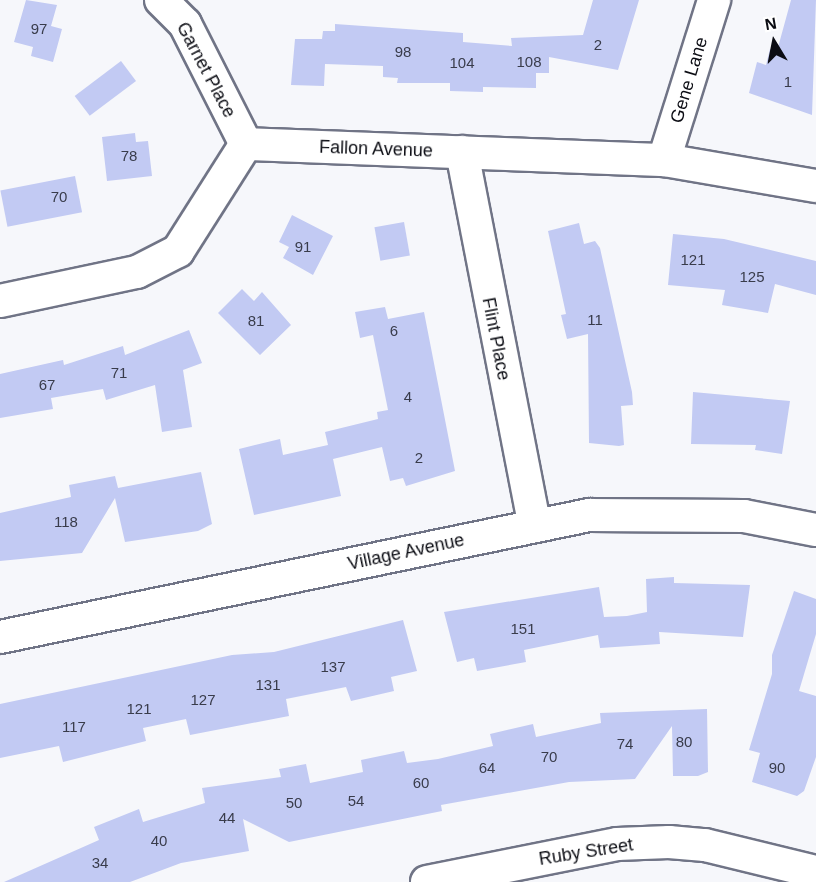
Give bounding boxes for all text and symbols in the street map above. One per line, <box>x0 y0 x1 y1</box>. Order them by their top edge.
north arrow <box>744 12 804 72</box>
text: N <box>764 14 778 33</box>
street label: Garnet Place <box>172 19 240 121</box>
house number: 97 <box>31 20 47 38</box>
street label: Gene Lane <box>666 34 712 126</box>
house number: 2 <box>594 36 602 54</box>
house number: 98 <box>395 43 411 61</box>
house number: 108 <box>516 53 542 71</box>
house number: 104 <box>449 54 475 72</box>
house number: 1 <box>784 73 792 91</box>
street label: Fallon Avenue <box>318 136 434 162</box>
house number: 78 <box>121 147 137 165</box>
house number: 70 <box>51 188 67 206</box>
house number: 91 <box>295 238 311 256</box>
house number: 121 <box>680 251 706 269</box>
house number: 125 <box>739 268 765 286</box>
street label: Flint Place <box>477 296 515 382</box>
house number: 11 <box>587 311 603 329</box>
house number: 81 <box>248 312 264 330</box>
house number: 6 <box>390 322 398 340</box>
house number: 71 <box>111 364 127 382</box>
house number: 67 <box>39 376 55 394</box>
house number: 4 <box>404 388 412 406</box>
house number: 2 <box>415 449 423 467</box>
house number: 118 <box>54 513 78 531</box>
street label: Village Avenue <box>345 529 467 575</box>
house number: 151 <box>510 620 536 638</box>
house number: 137 <box>320 658 346 676</box>
house number: 131 <box>255 676 281 694</box>
house number: 127 <box>190 691 216 709</box>
house number: 121 <box>126 700 152 718</box>
house number: 117 <box>62 718 86 736</box>
house number: 80 <box>676 733 692 751</box>
house number: 74 <box>617 735 633 753</box>
house number: 70 <box>541 748 557 766</box>
house number: 64 <box>479 759 495 777</box>
house number: 90 <box>769 759 785 777</box>
house number: 60 <box>413 774 429 792</box>
house number: 54 <box>348 792 364 810</box>
house number: 50 <box>286 794 302 812</box>
house number: 44 <box>219 809 235 827</box>
house number: 40 <box>151 832 167 850</box>
street label: Ruby Street <box>537 834 635 870</box>
house number: 34 <box>92 854 108 872</box>

